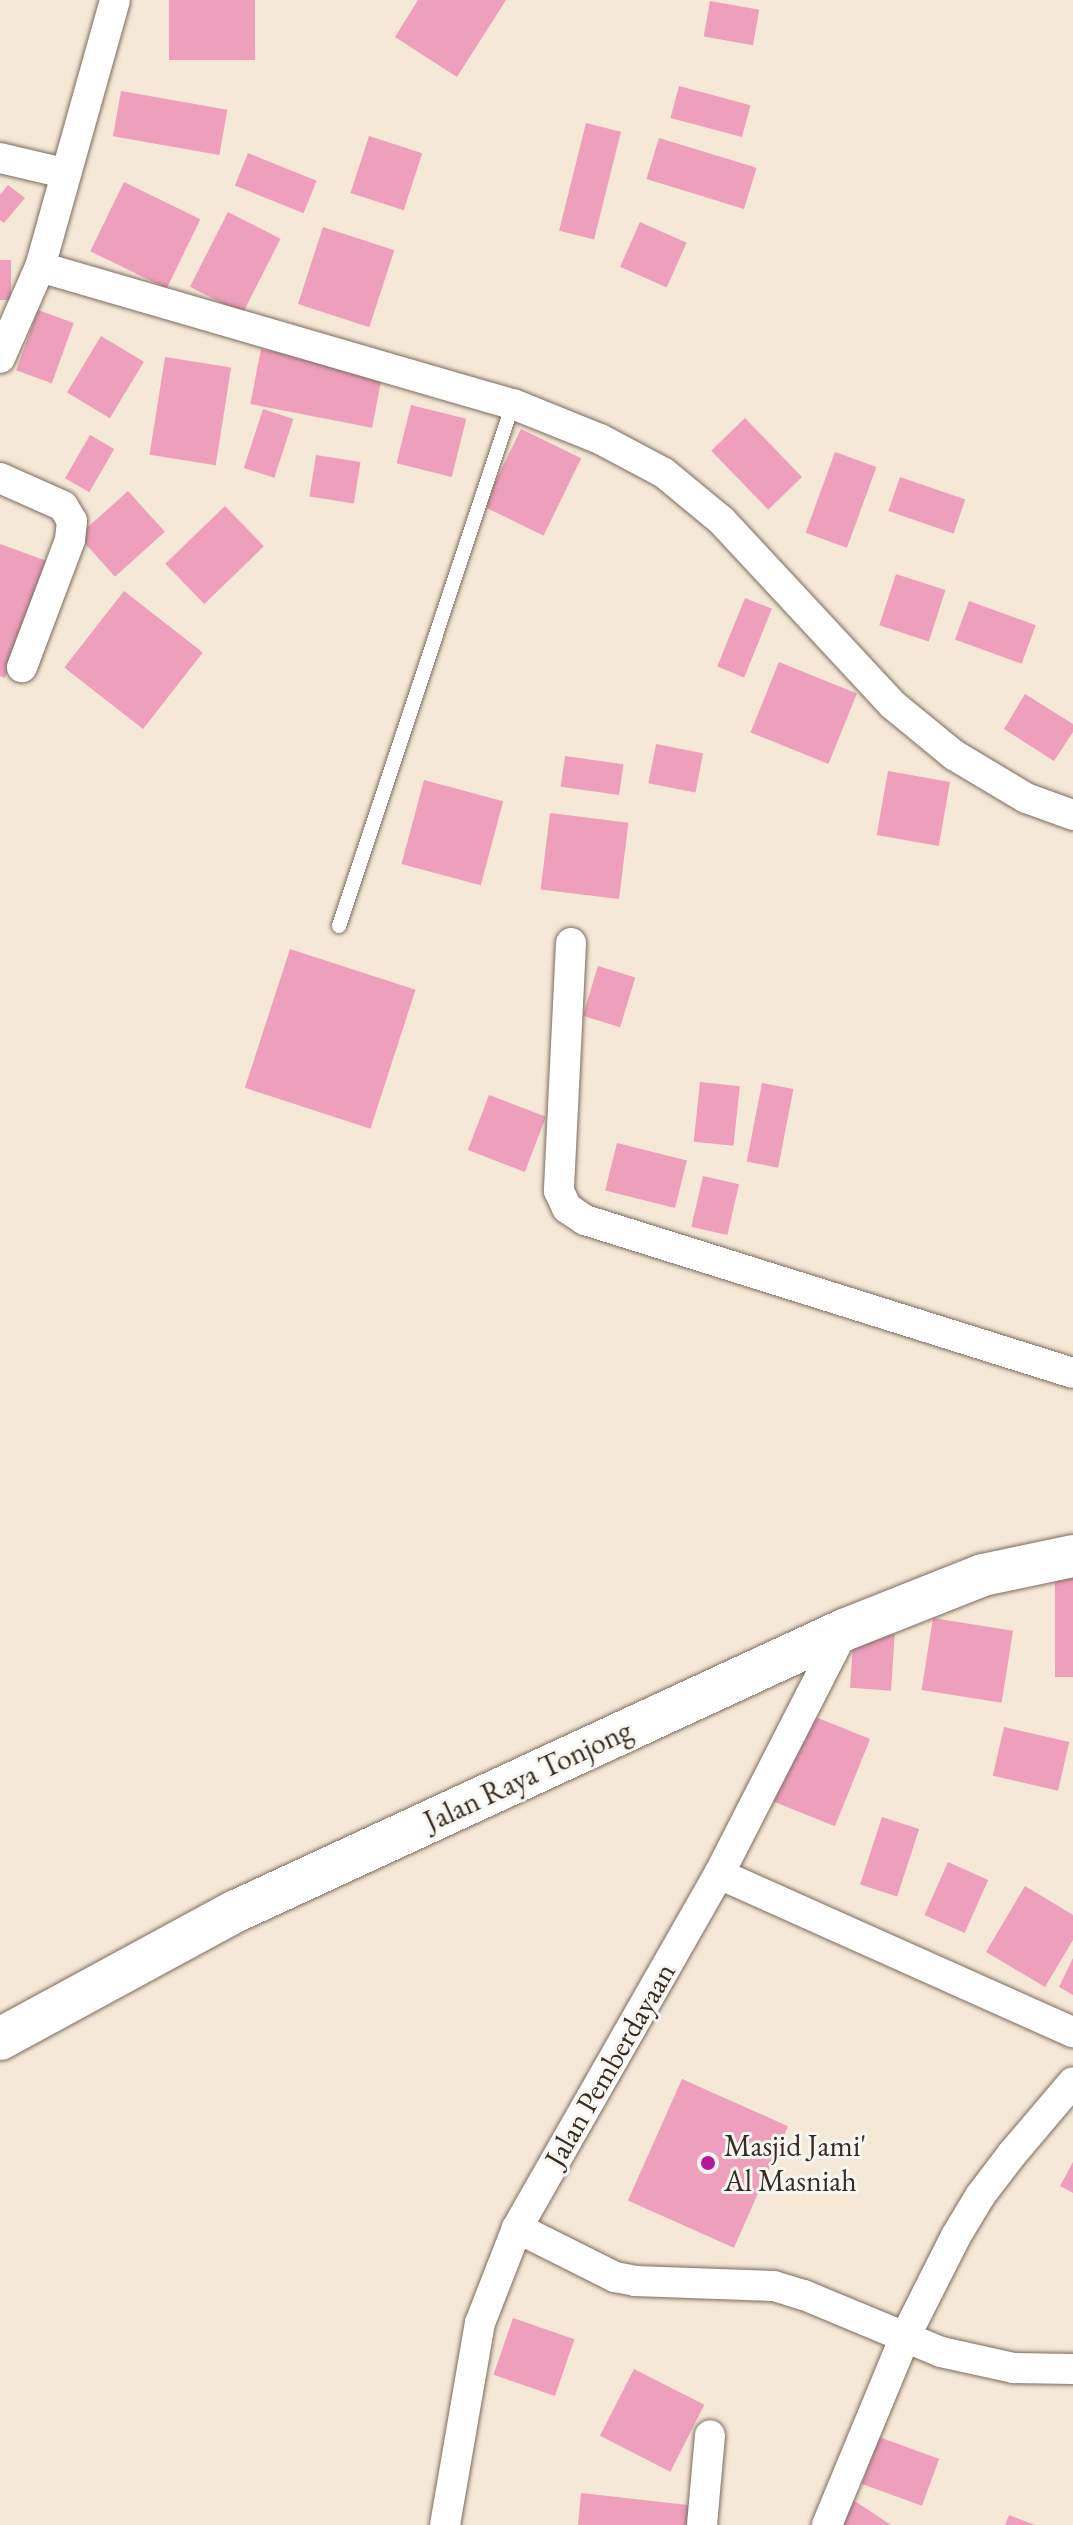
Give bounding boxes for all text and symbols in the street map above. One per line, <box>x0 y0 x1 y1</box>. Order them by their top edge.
street label: Jalan Raya Tonjong <box>418 1712 638 1840</box>
street label: Jalan Pemberdayaan <box>537 1957 683 2173</box>
place label: Masjid Jami' Al Masniah <box>724 2128 866 2198</box>
marker: Masjid Jami' Al Masniah <box>699 2154 717 2172</box>

